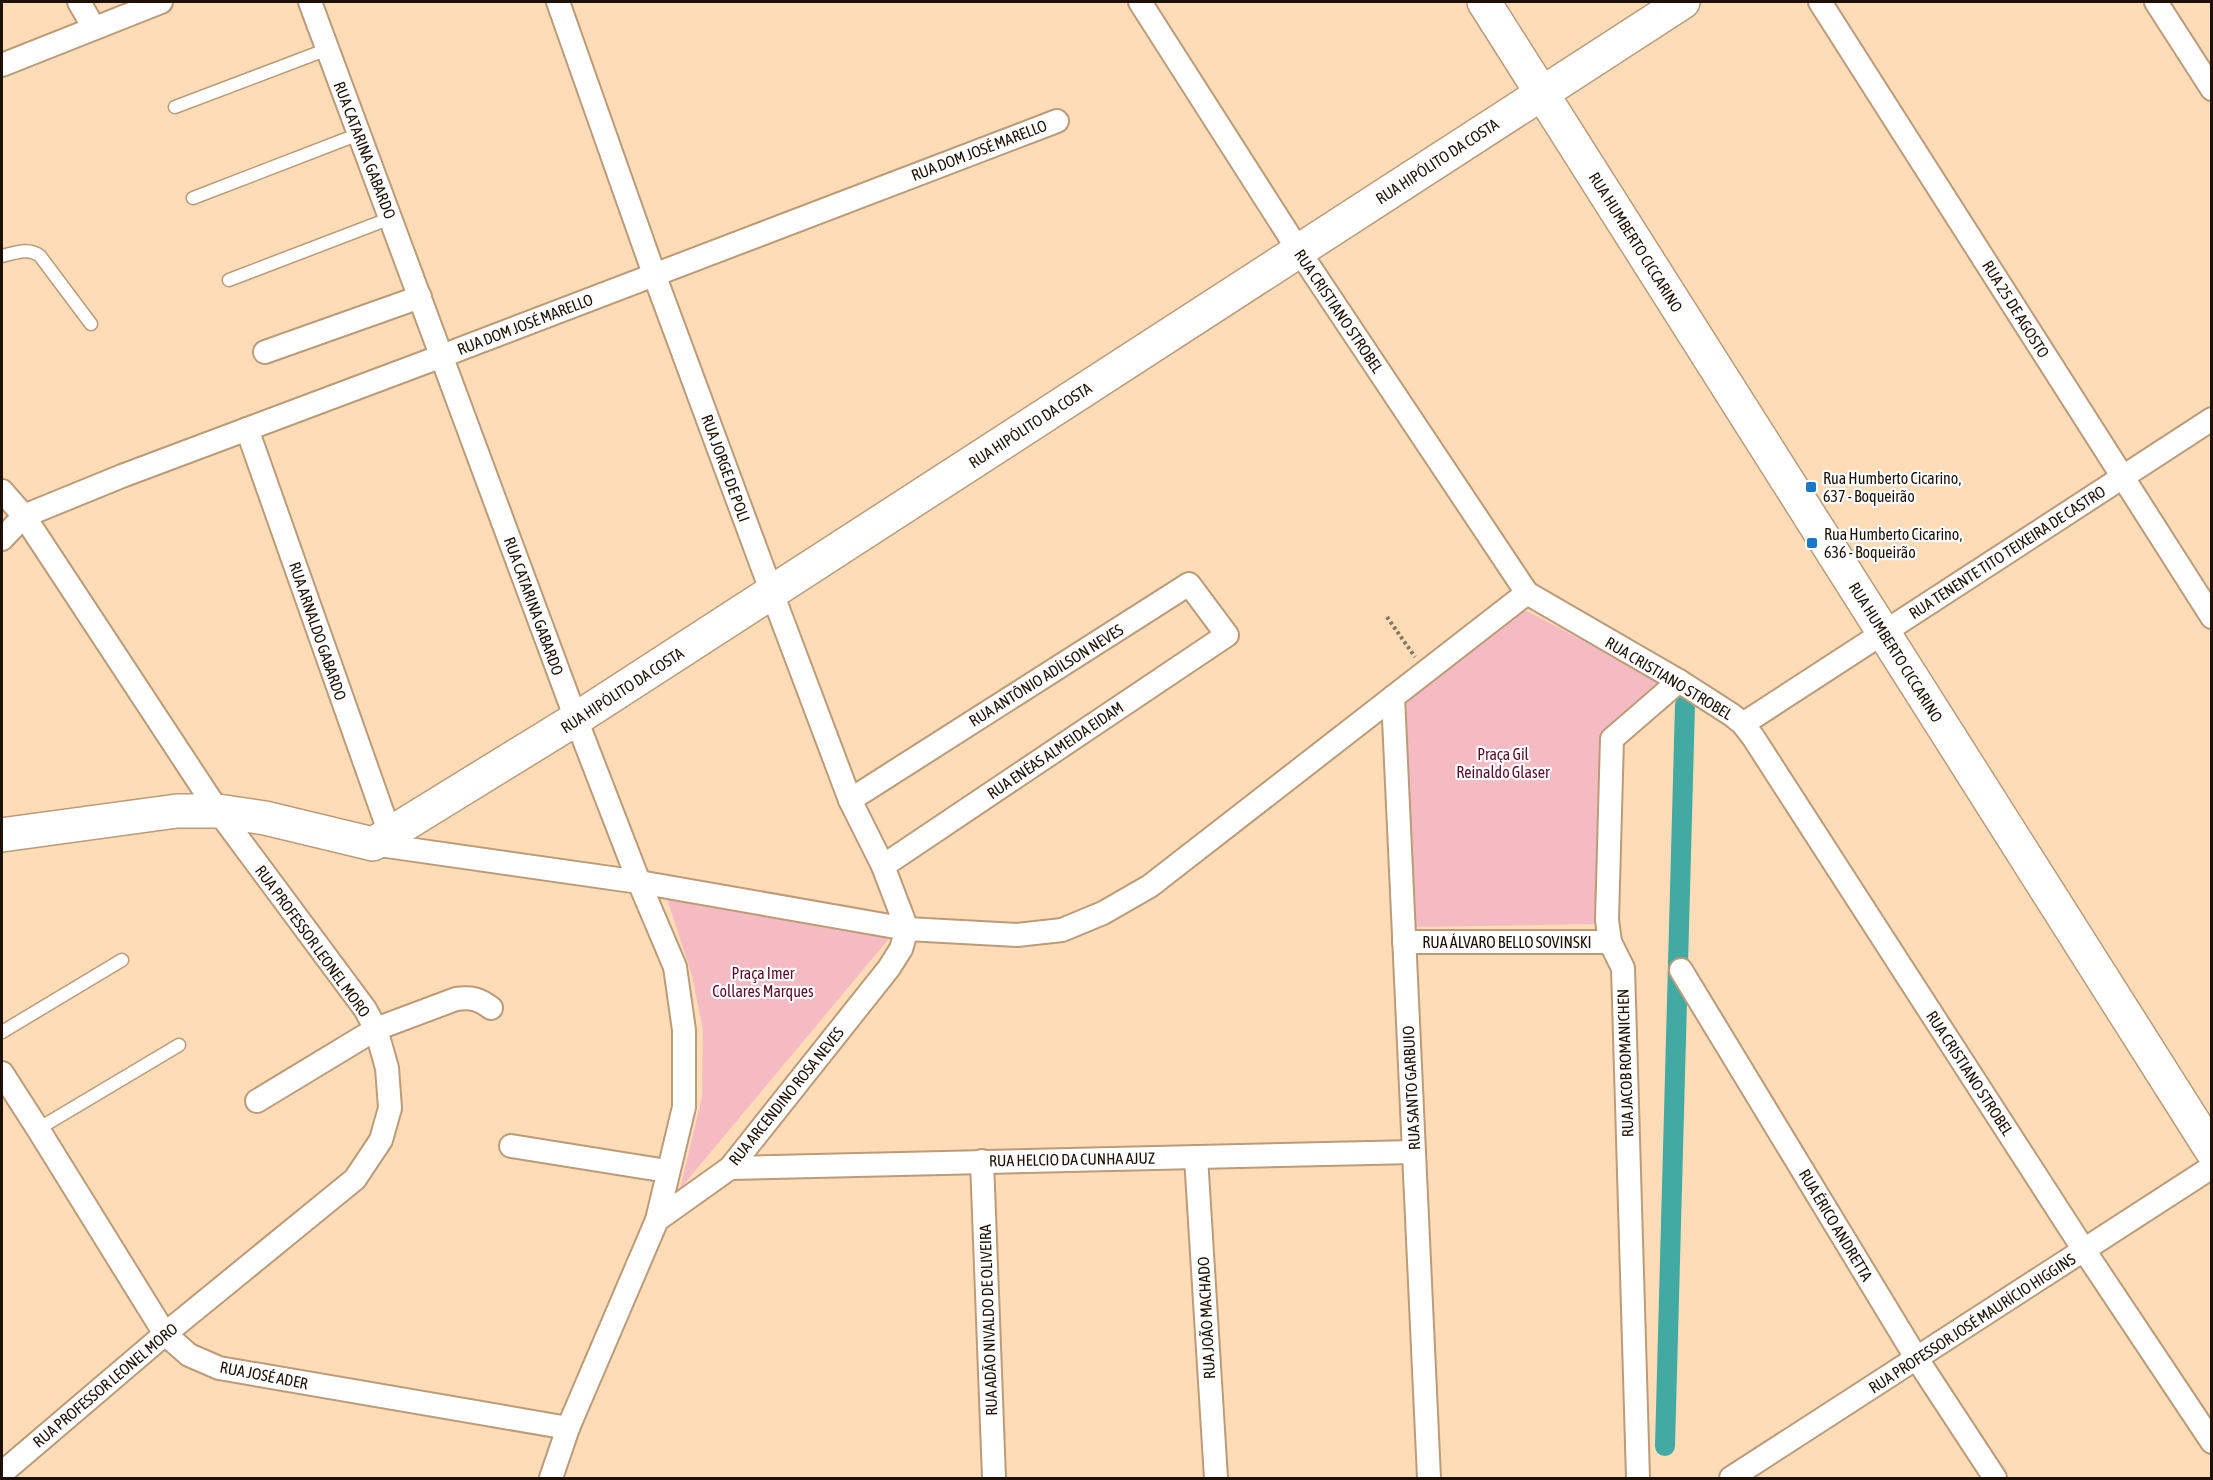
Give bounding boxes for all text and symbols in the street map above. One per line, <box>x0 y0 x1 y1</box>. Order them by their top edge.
street label: RUA CATARINA GABARDO <box>330 79 400 221</box>
street label: RUA HIPÓLITO DA COSTA <box>1372 115 1502 207</box>
street label: RUA DOM JOSÉ MARELLO <box>909 116 1049 184</box>
street label: RUA HUMBERTO CICCARINO <box>1586 169 1686 315</box>
street label: RUA CRISTIANO STROBEL <box>1291 246 1387 377</box>
street label: RUA 25 DE AGOSTO <box>1979 257 2053 361</box>
street label: RUA DOM JOSÉ MARELLO <box>455 290 595 358</box>
street label: RUA HIPÓLITO DA COSTA <box>965 379 1095 471</box>
street label: RUA JORGE DE POLI <box>698 412 754 524</box>
place label: Rua Humberto Cicarino, 637 - Boqueirão <box>1823 469 1961 506</box>
marker: Rua Humberto Cicarino, 637 - Boqueirão <box>1804 480 1818 494</box>
street label: RUA TENENTE TITO TEIXEIRA DE CASTRO <box>1905 482 2109 622</box>
place label: Rua Humberto Cicarino, 636 - Boqueirão <box>1824 525 1962 562</box>
street label: RUA CATARINA GABARDO <box>501 534 567 678</box>
marker: Rua Humberto Cicarino, 636 - Boqueirão <box>1805 536 1819 550</box>
street label: RUA ARNALDO GABARDO <box>286 559 350 703</box>
street label: RUA HUMBERTO CICCARINO <box>1846 579 1946 725</box>
street label: RUA ANTÔNIO ADÍLSON NEVES <box>966 620 1127 730</box>
street label: RUA CRISTIANO STROBEL <box>1602 633 1736 723</box>
street label: RUA HIPÓLITO DA COSTA <box>557 644 687 736</box>
street label: RUA ENÉAS ALMEIDA EIDAM <box>983 698 1127 802</box>
park label: Praça Gil Reinaldo Glaser <box>1456 745 1550 781</box>
street label: RUA PROFESSOR LEONEL MORO <box>252 862 374 1020</box>
street label: RUA ÁLVARO BELLO SOVINSKI <box>1422 933 1592 951</box>
park label: Praça Imer Collares Marques <box>712 964 814 1001</box>
street label: RUA JACOB ROMANICHEN <box>1613 989 1637 1137</box>
street label: RUA CRISTIANO STROBEL <box>1923 1007 2017 1139</box>
street label: RUA ARCENDINO ROSA NEVES <box>725 1023 847 1169</box>
street label: RUA SANTO GARBUIO <box>1399 1025 1423 1151</box>
street label: RUA HELCIO DA CUNHA AJUZ <box>989 1149 1155 1169</box>
street label: RUA ÉRICO ANDRETTA <box>1796 1166 1877 1284</box>
street label: RUA ADÃO NIVALDO DE OLIVEIRA <box>976 1224 1000 1416</box>
street label: RUA PROFESSOR JOSÉ MAURÍCIO HIGGINS <box>1865 1249 2079 1397</box>
street label: RUA JOÃO MACHADO <box>1194 1256 1218 1380</box>
street label: RUA PROFESSOR LEONEL MORO <box>29 1319 181 1451</box>
street label: RUA JOSÉ ADER <box>218 1358 310 1392</box>

